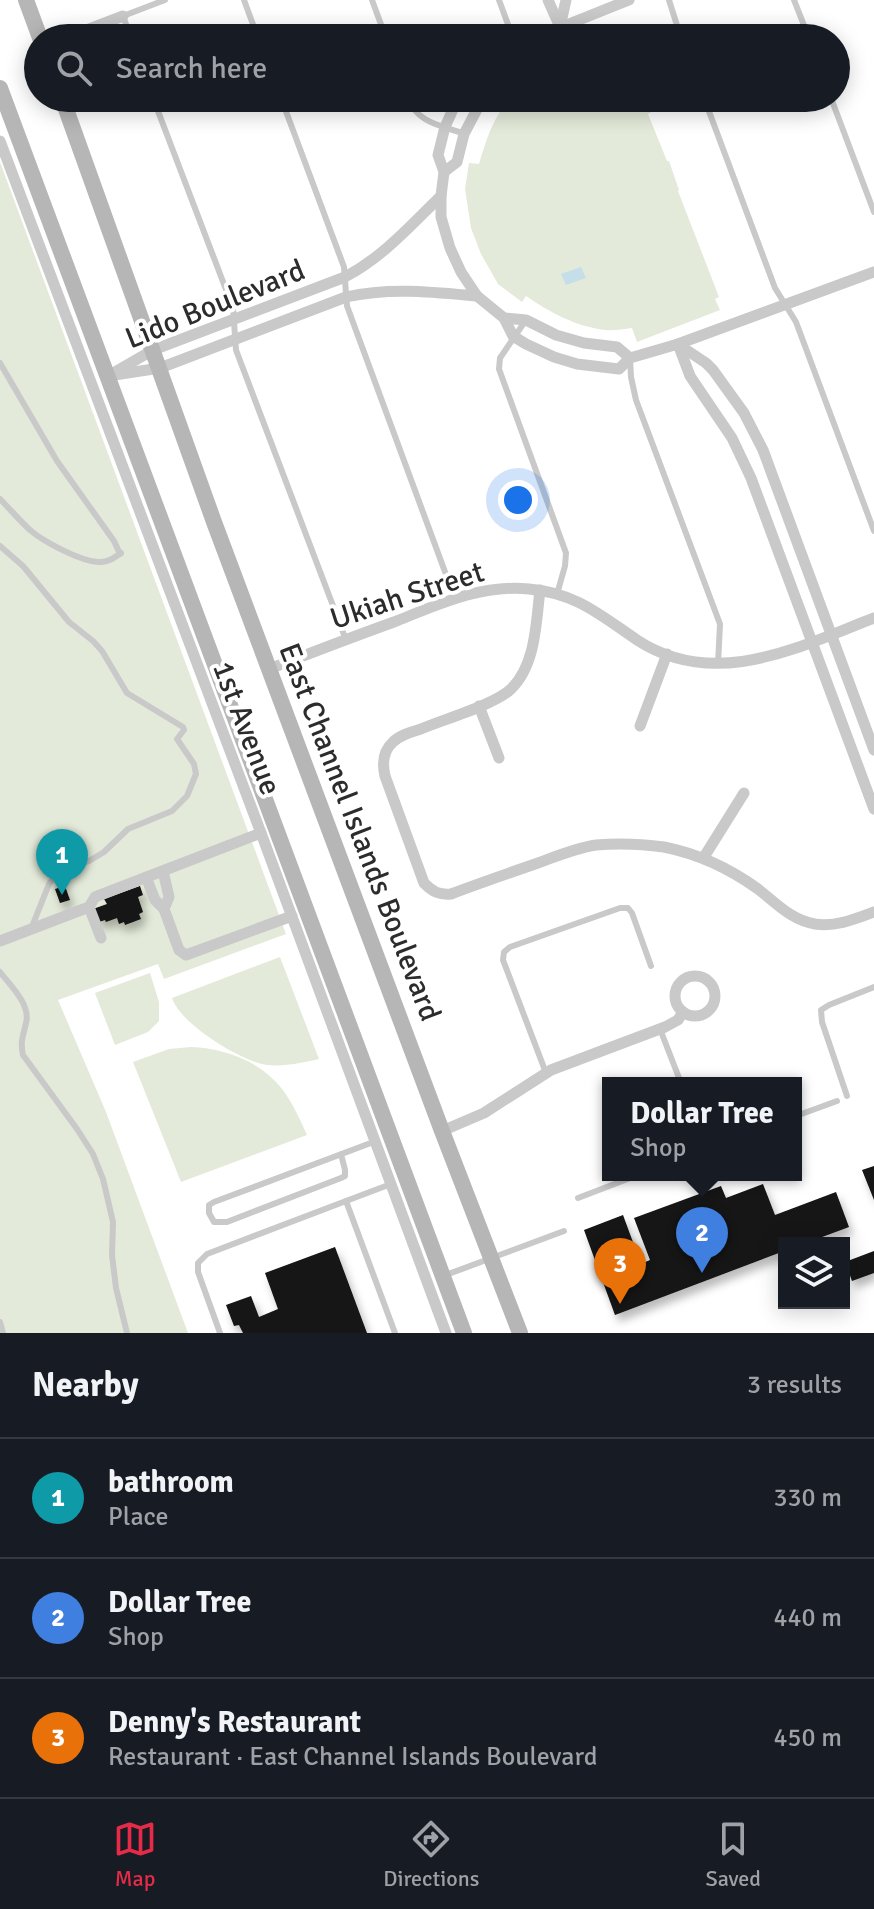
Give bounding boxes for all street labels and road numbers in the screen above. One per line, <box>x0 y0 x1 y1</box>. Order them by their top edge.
street label: Lido Boulevard <box>120 252 310 357</box>
street label: Ukiah Street <box>326 553 489 638</box>
street label: East Channel Islands Boulevard <box>270 638 449 1026</box>
street label: 1st Avenue <box>204 656 289 800</box>

